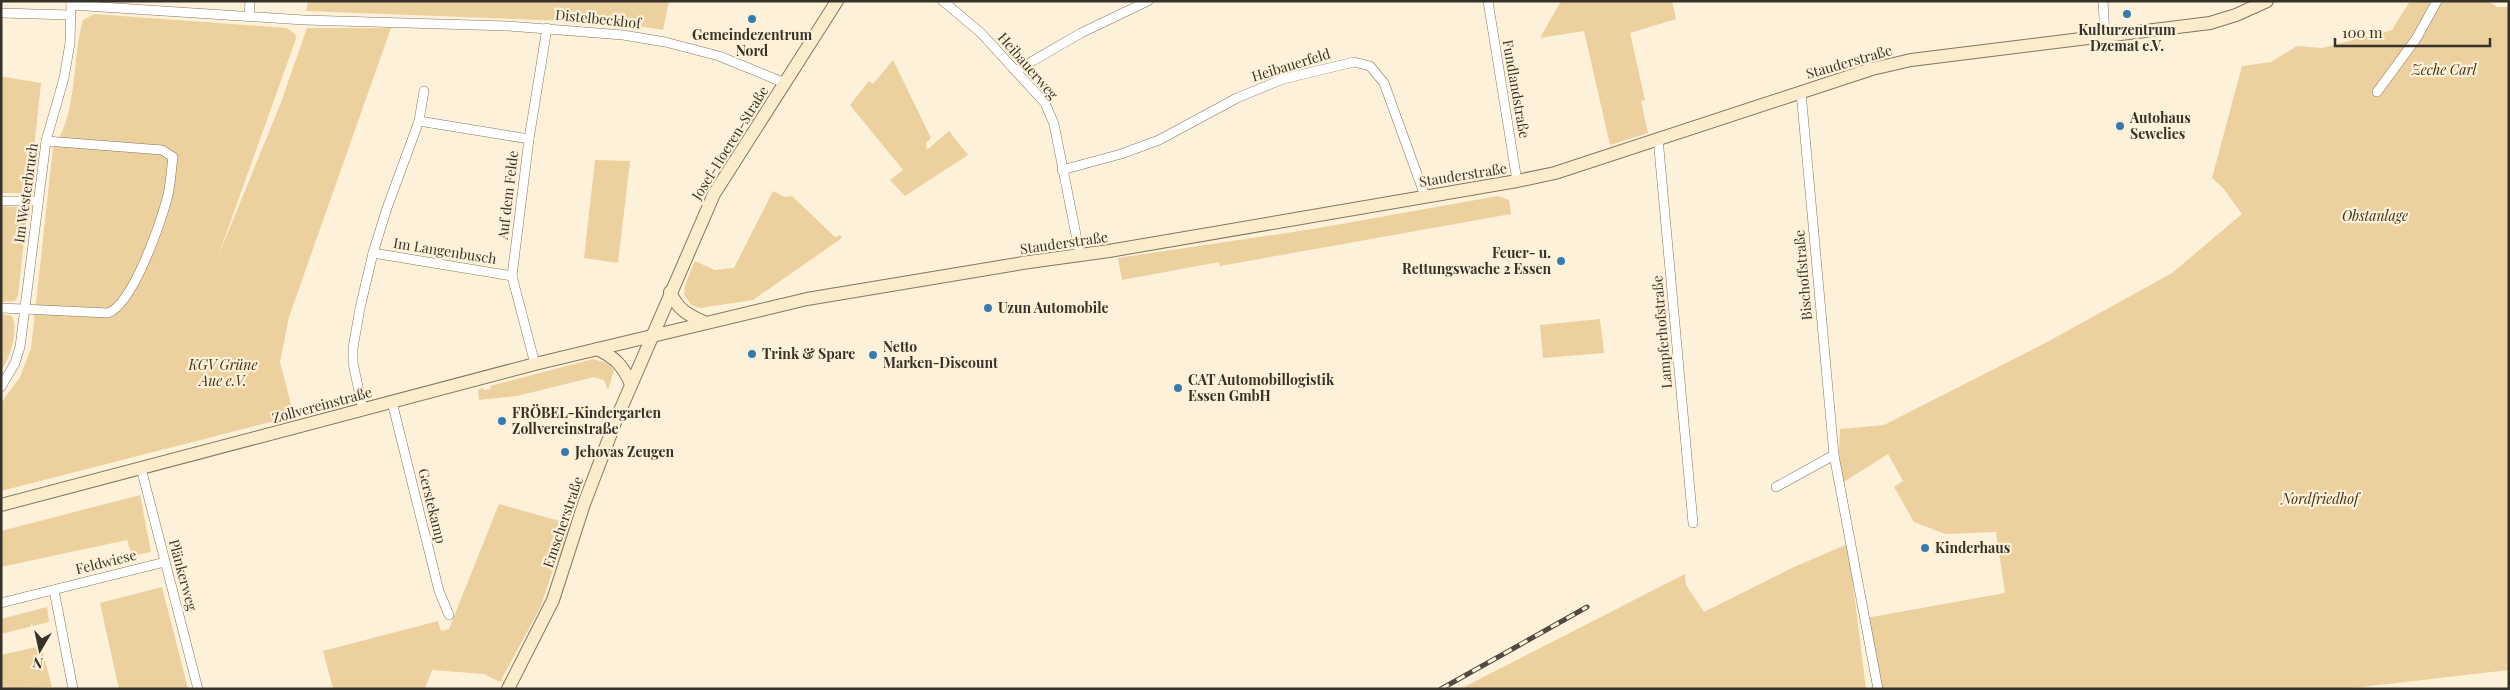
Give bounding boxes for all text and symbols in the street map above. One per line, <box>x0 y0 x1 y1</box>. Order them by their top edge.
street label: Distelbeckhof <box>554 5 643 33</box>
marker: Kulturzentrum Dzemat e.V. <box>2121 8 2133 20</box>
marker: Gemeindezentrum Nord <box>746 13 758 25</box>
scale bar <box>2335 15 2490 47</box>
place label: Kulturzentrum Dzemat e.V. <box>2078 20 2176 55</box>
text: 100 m <box>2342 22 2383 42</box>
place label: Gemeindezentrum Nord <box>692 25 812 60</box>
street label: Heibauerweg <box>994 28 1063 104</box>
street label: Fundlandstraße <box>1498 38 1535 140</box>
street label: Stauderstraße <box>1804 40 1894 83</box>
street label: Heibauerfeld <box>1249 44 1332 85</box>
park label: Zeche Carl <box>2411 60 2477 79</box>
street label: Josef-Hoeren-Straße <box>686 82 772 204</box>
place label: Autohaus Sewelies <box>2129 108 2191 143</box>
marker: Autohaus Sewelies <box>2114 120 2126 132</box>
street label: Im Westerbruch <box>9 141 42 244</box>
street label: Auf dem Felde <box>492 149 522 242</box>
street label: Stauderstraße <box>1418 158 1508 191</box>
park label: Obstanlage <box>2342 206 2408 225</box>
street label: Stauderstraße <box>1019 227 1109 258</box>
street label: Bischoffstraße <box>1789 229 1816 321</box>
street label: Im Langenbusch <box>392 233 499 268</box>
place label: Feuer- u. Rettungswache 2 Essen <box>1402 243 1551 278</box>
marker: Feuer- u. Rettungswache 2 Essen <box>1555 255 1567 267</box>
street label: Lampferhofstraße <box>1647 275 1676 389</box>
place label: Uzun Automobile <box>998 298 1108 317</box>
marker: Uzun Automobile <box>982 302 994 314</box>
place label: Netto Marken-Discount <box>883 337 998 372</box>
place label: Trink & Spare <box>762 344 855 363</box>
marker: Trink & Spare <box>746 348 758 360</box>
marker: Netto Marken-Discount <box>867 349 879 361</box>
park label: KGV Grüne Aue e.V. <box>188 355 257 390</box>
place label: CAT Automobillogistik Essen GmbH <box>1188 370 1335 405</box>
street label: Zollvereinstraße <box>270 382 374 427</box>
marker: CAT Automobillogistik Essen GmbH <box>1172 382 1184 394</box>
place label: FRÖBEL-Kindergarten Zollvereinstraße <box>512 403 662 438</box>
marker: FRÖBEL-Kindergarten Zollvereinstraße <box>496 415 508 427</box>
place label: Jehovas Zeugen <box>574 442 674 461</box>
marker: Jehovas Zeugen <box>559 446 571 458</box>
street label: Gerstekamp <box>414 466 451 545</box>
street label: Emscherstraße <box>538 474 587 570</box>
park label: Nordfriedhof <box>2279 489 2361 508</box>
street label: Plänkerweg <box>165 537 202 613</box>
place label: Kinderhaus <box>1935 538 2010 557</box>
marker: Kinderhaus <box>1919 542 1931 554</box>
street label: Feldwiese <box>73 545 138 578</box>
north arrow <box>15 625 65 675</box>
text: N <box>31 653 44 674</box>

